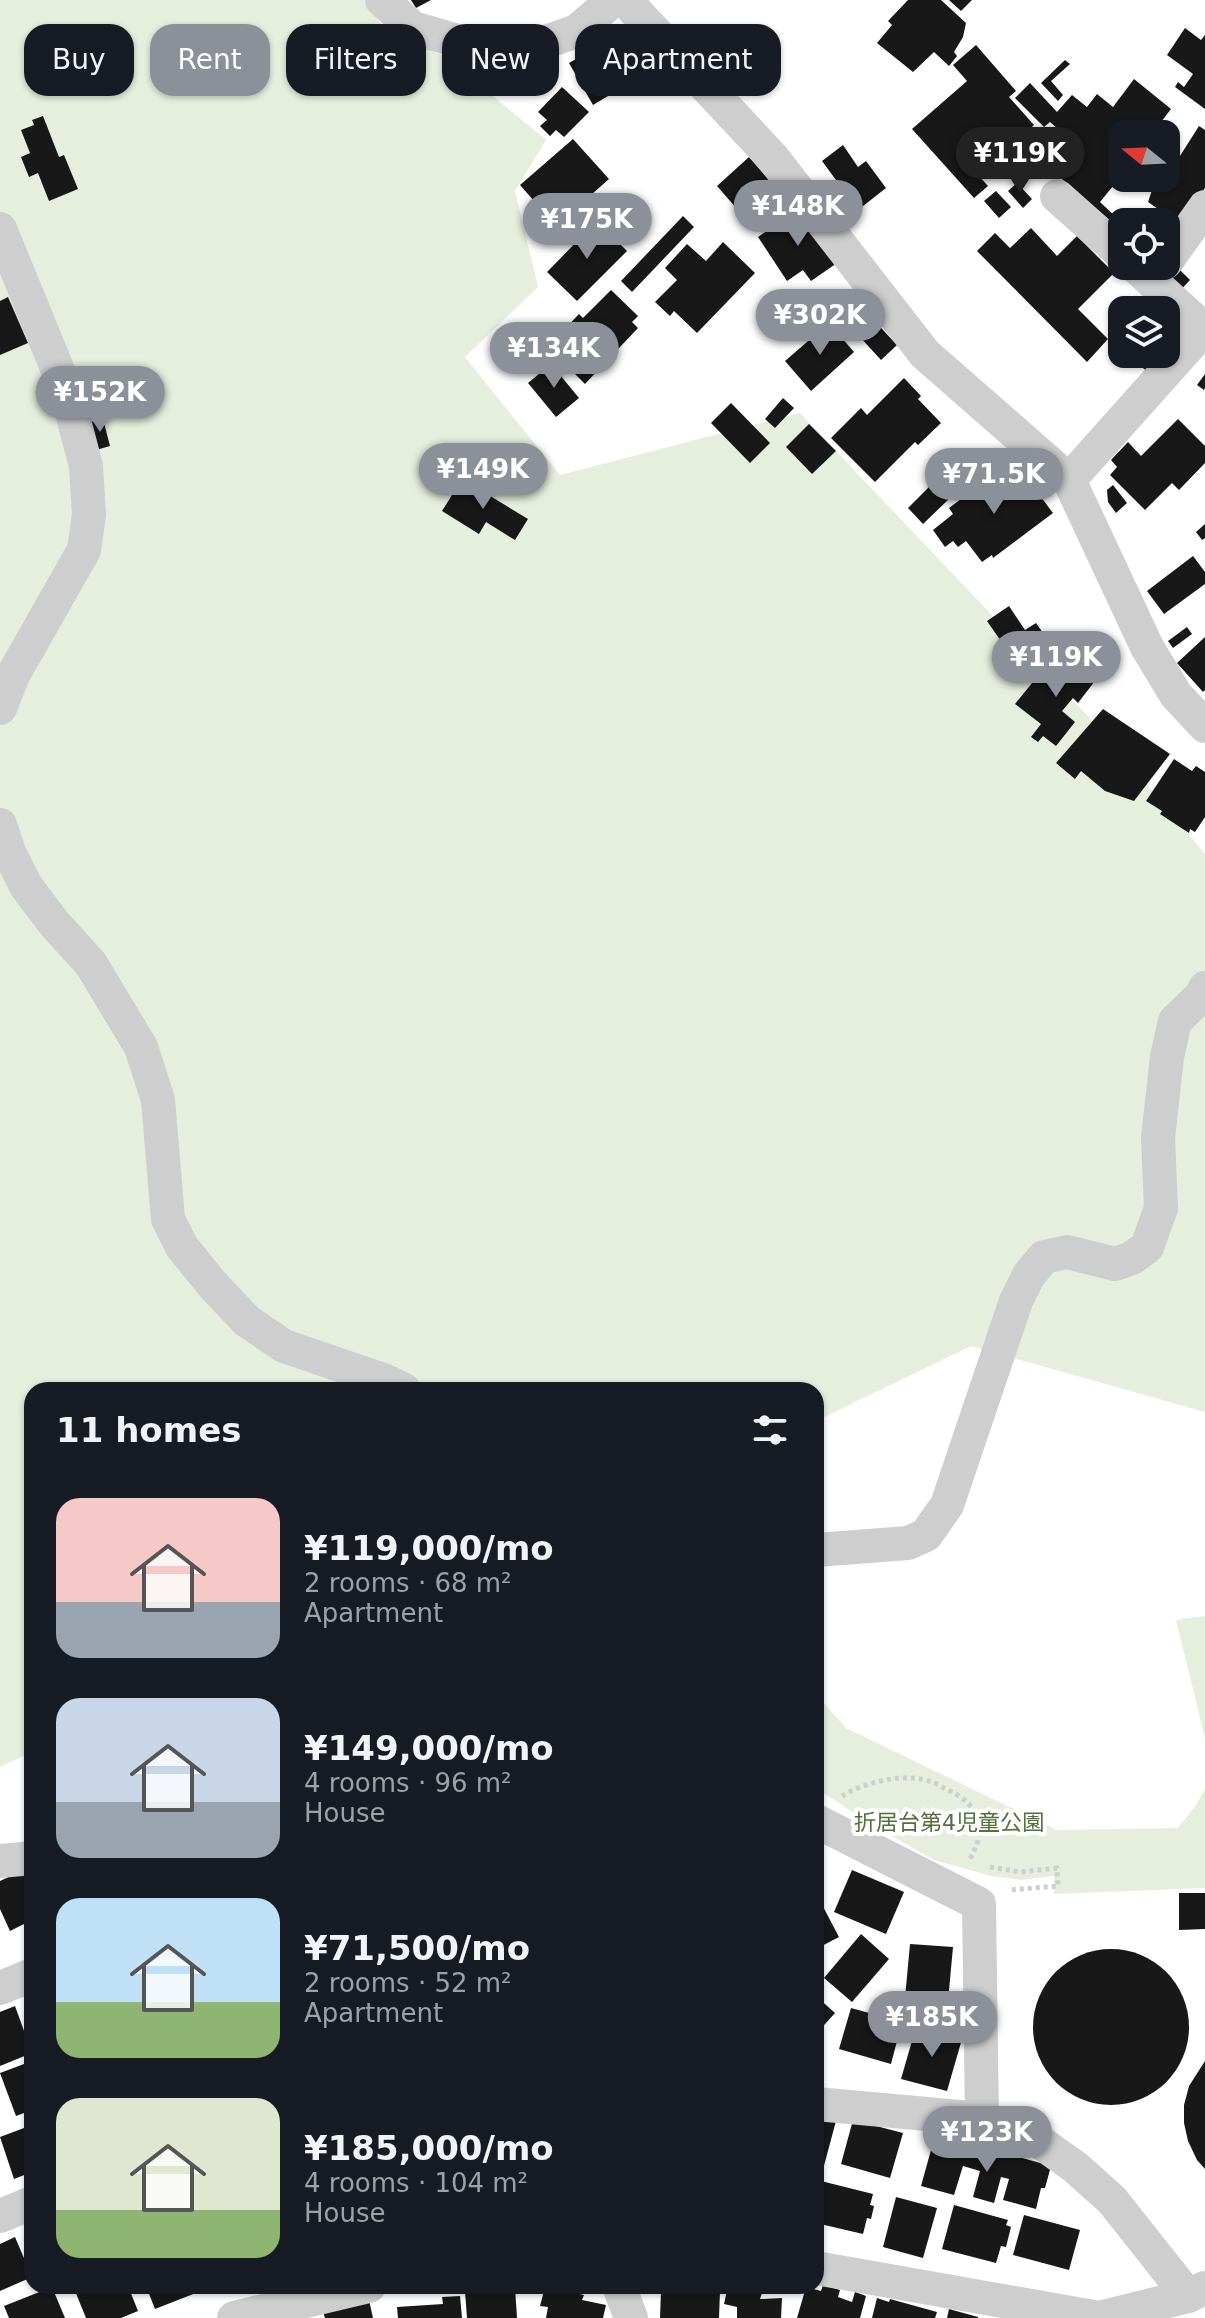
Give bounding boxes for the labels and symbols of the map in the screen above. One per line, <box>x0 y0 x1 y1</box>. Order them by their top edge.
north arrow <box>1108 120 1180 192</box>
pin: ¥119K <box>964 127 1076 195</box>
pin: ¥148K <box>742 180 854 248</box>
pin: ¥175K <box>531 193 643 261</box>
pin: ¥302K <box>764 289 876 357</box>
pin: ¥134K <box>498 322 610 390</box>
pin: ¥152K <box>44 366 156 434</box>
pin: ¥149K <box>427 443 539 511</box>
pin: ¥71.5K <box>929 448 1059 516</box>
pin: ¥119K <box>1000 631 1112 699</box>
park label: 折居台第4児童公園 <box>854 1810 1044 1835</box>
pin: ¥185K <box>876 1991 988 2059</box>
pin: ¥123K <box>931 2106 1043 2174</box>

